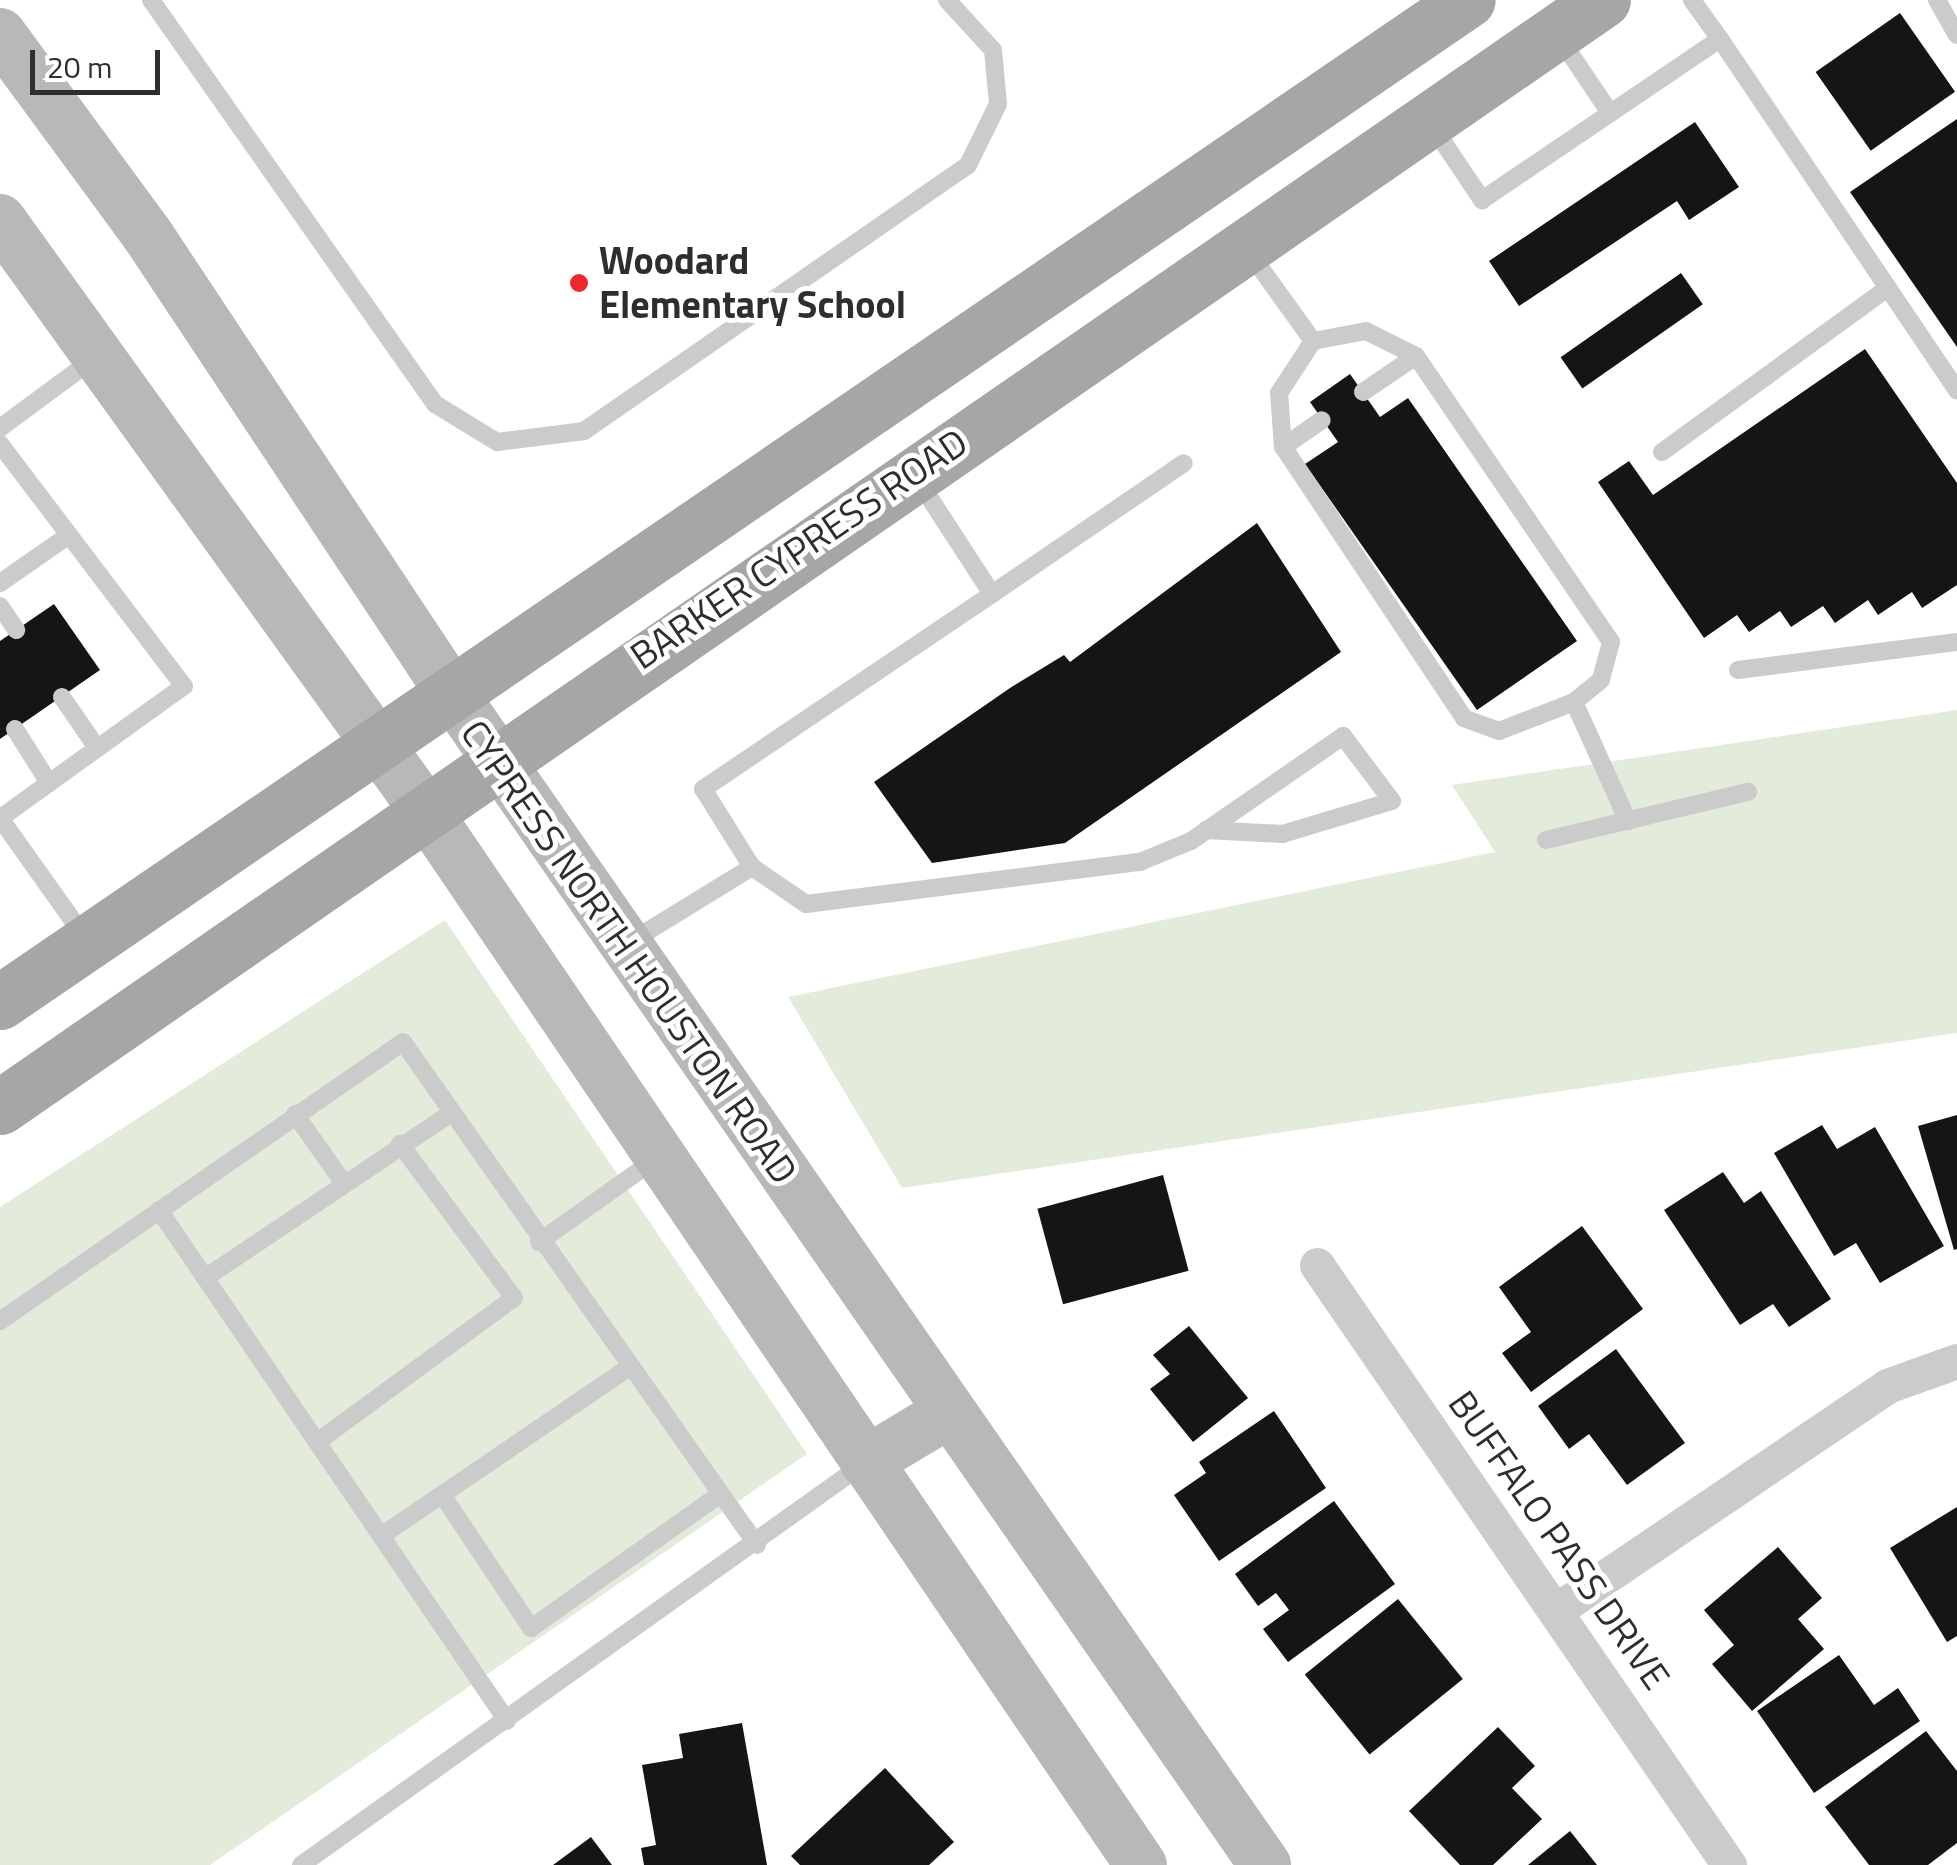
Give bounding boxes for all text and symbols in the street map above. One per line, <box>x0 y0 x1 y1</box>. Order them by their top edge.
scale bar <box>35 30 165 92</box>
text: 20 m <box>47 44 112 90</box>
place label: Woodard Elementary School <box>599 238 906 328</box>
marker: Woodard Elementary School <box>568 272 590 294</box>
street label: BARKER CYPRESS ROAD <box>622 419 976 679</box>
street label: CYPRESS NORTH HOUSTON ROAD <box>451 712 807 1192</box>
street label: BUFFALO PASS DRIVE <box>1439 1382 1679 1698</box>

